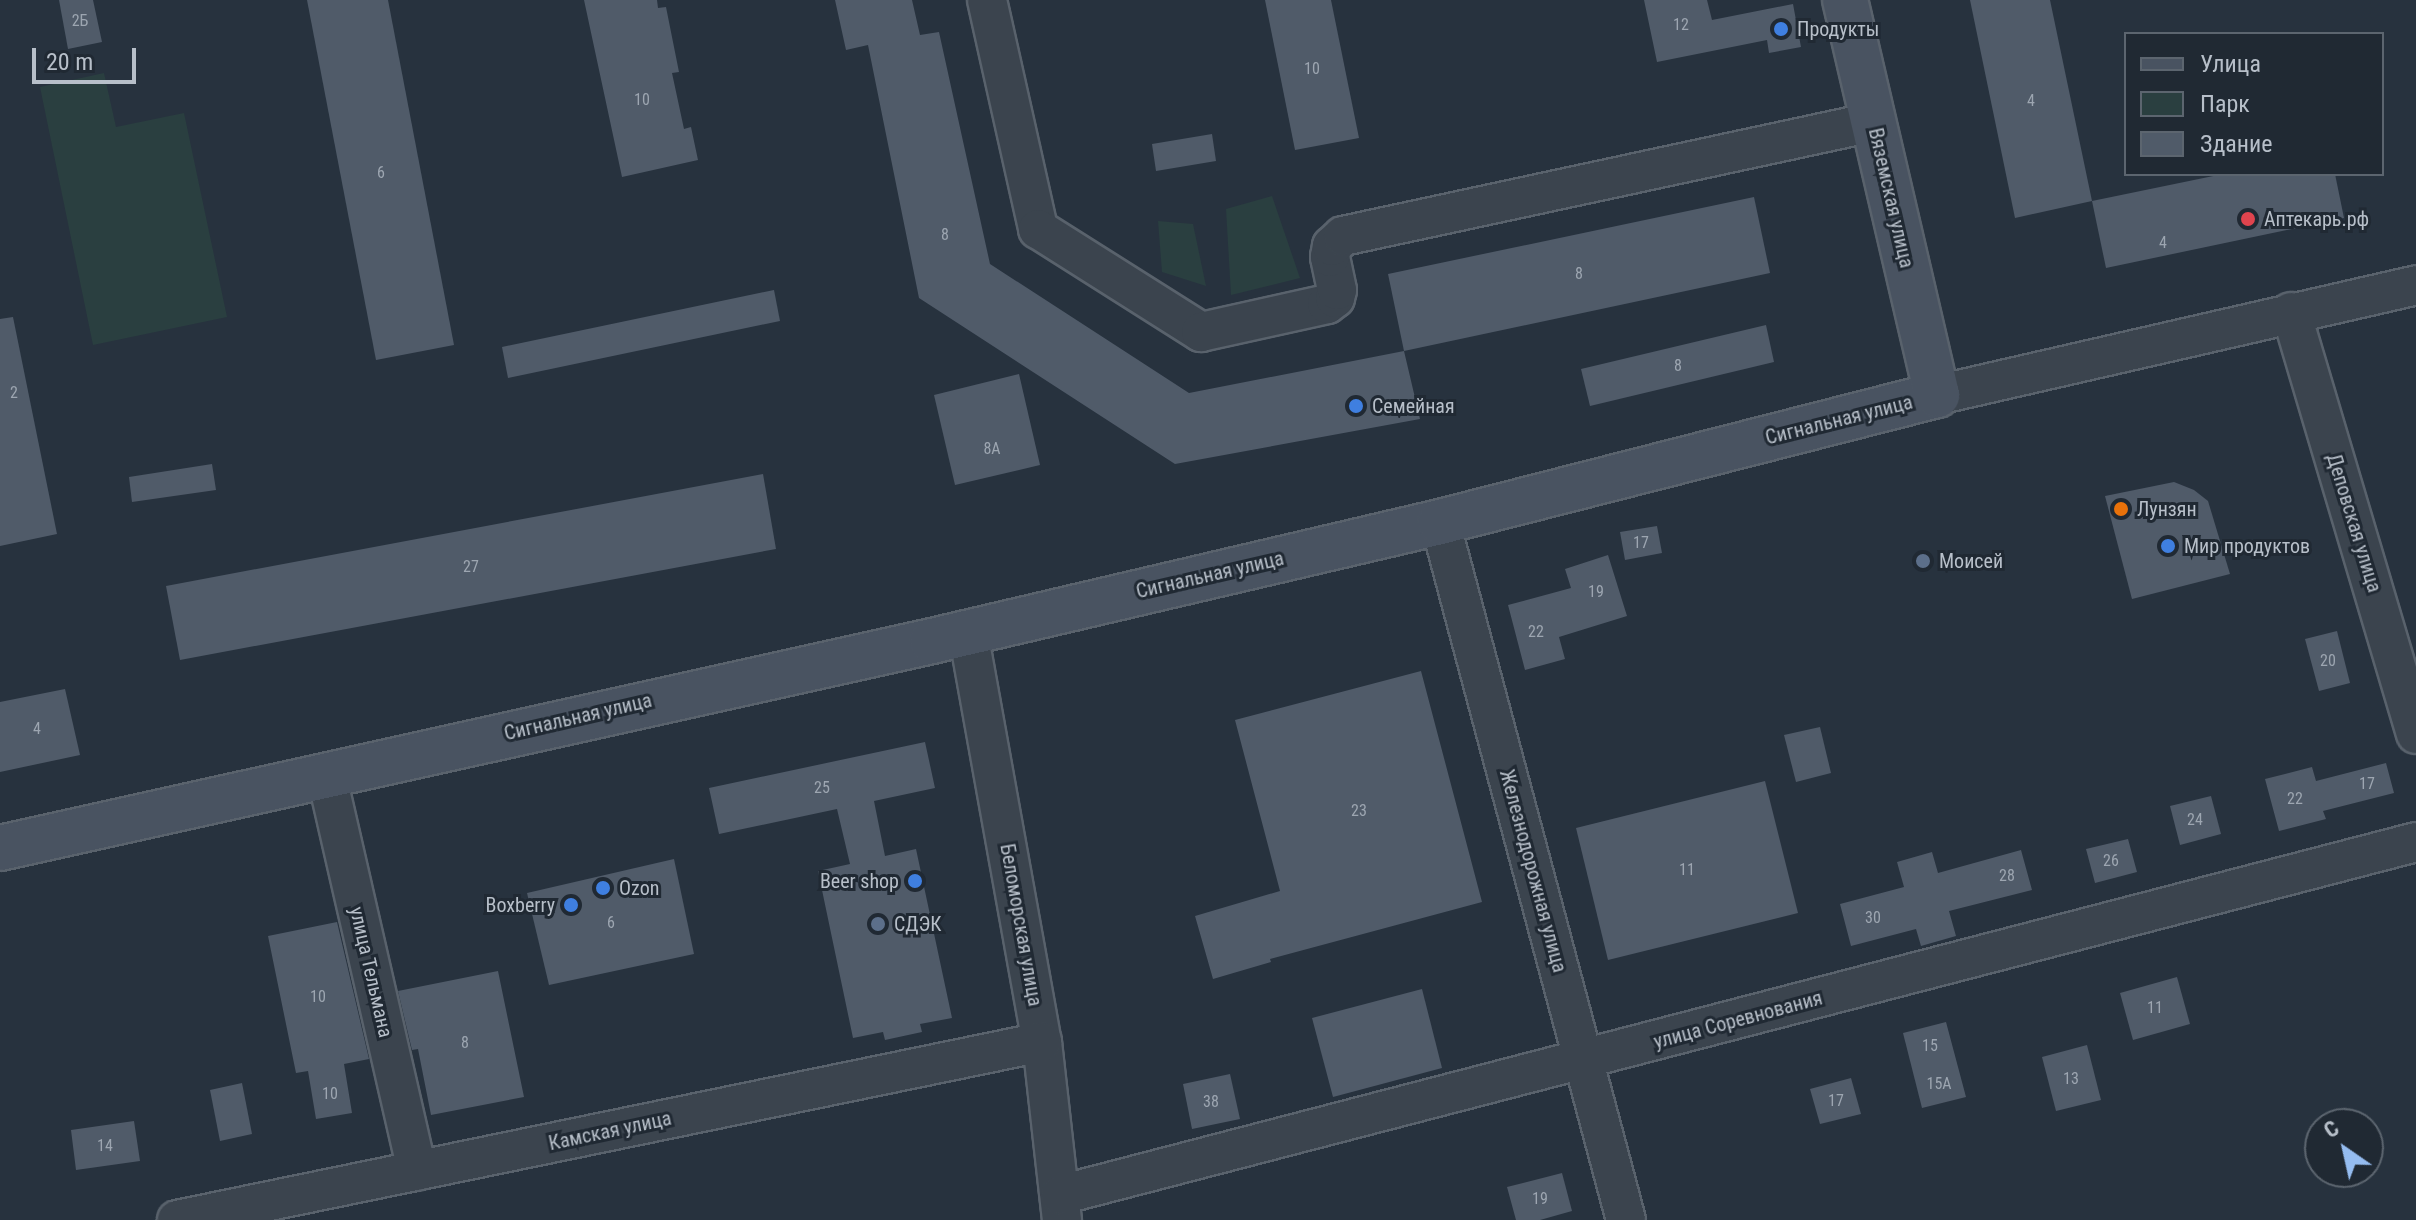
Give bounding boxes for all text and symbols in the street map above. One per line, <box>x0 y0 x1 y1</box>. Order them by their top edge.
house number: 2Б <box>72 11 88 31</box>
house number: 12 <box>1673 15 1689 35</box>
place label: Продукты <box>1797 17 1879 41</box>
marker: Продукты <box>1772 20 1790 38</box>
scale bar <box>36 32 140 82</box>
legend <box>2124 32 2384 176</box>
text: 20 m <box>46 48 93 76</box>
text: Улица <box>2200 50 2261 78</box>
house number: 10 <box>1304 59 1320 79</box>
house number: 10 <box>634 90 650 110</box>
text: Парк <box>2200 90 2250 118</box>
house number: 4 <box>2027 91 2035 111</box>
street label: Вяземская улица <box>1863 126 1919 270</box>
text: Здание <box>2200 130 2272 158</box>
house number: 6 <box>377 163 385 183</box>
place label: Аптекарь.рф <box>2264 207 2369 231</box>
marker: Аптекарь.рф <box>2239 210 2257 228</box>
house number: 8 <box>941 225 949 245</box>
house number: 4 <box>2159 233 2167 253</box>
house number: 8 <box>1575 264 1583 284</box>
house number: 8 <box>1674 356 1682 376</box>
house number: 2 <box>10 383 18 403</box>
street label: Сигнальная улица <box>1763 390 1915 450</box>
place label: Семейная <box>1372 394 1455 418</box>
marker: Семейная <box>1347 397 1365 415</box>
house number: 8А <box>983 439 1001 459</box>
street label: Деповская улица <box>2321 451 2387 595</box>
place label: Лунзян <box>2137 497 2197 521</box>
marker: Лунзян <box>2112 500 2130 518</box>
house number: 17 <box>1633 533 1649 553</box>
place label: Мир продуктов <box>2184 534 2310 558</box>
marker: Мир продуктов <box>2159 537 2177 555</box>
street label: Сигнальная улица <box>1134 546 1286 604</box>
place label: Моисей <box>1939 549 2003 573</box>
marker: Моисей <box>1914 552 1932 570</box>
house number: 27 <box>463 557 479 577</box>
house number: 19 <box>1588 582 1604 602</box>
house number: 22 <box>1528 622 1544 642</box>
house number: 20 <box>2320 651 2336 671</box>
street label: Сигнальная улица <box>502 688 654 746</box>
house number: 4 <box>33 719 41 739</box>
street label: Железнодорожная улица <box>1494 767 1572 975</box>
house number: 17 <box>2359 774 2375 794</box>
house number: 25 <box>814 778 830 798</box>
house number: 22 <box>2287 789 2303 809</box>
house number: 23 <box>1351 801 1367 821</box>
house number: 24 <box>2187 810 2203 830</box>
street label: Беломорская улица <box>995 842 1047 1008</box>
house number: 26 <box>2103 851 2119 871</box>
house number: 11 <box>1679 860 1695 880</box>
house number: 28 <box>1999 866 2015 886</box>
place label: Beer shop <box>820 869 899 893</box>
marker: Beer shop <box>906 872 924 890</box>
place label: Ozon <box>619 876 659 900</box>
marker: Ozon <box>594 879 612 897</box>
place label: Boxberry <box>486 893 555 917</box>
marker: Boxberry <box>562 896 580 914</box>
street label: улица Тельмана <box>344 904 398 1040</box>
house number: 30 <box>1865 908 1881 928</box>
place label: СДЭК <box>894 912 942 936</box>
house number: 6 <box>607 913 615 933</box>
marker: СДЭК <box>869 915 887 933</box>
street label: улица Соревнования <box>1651 986 1825 1054</box>
house number: 10 <box>310 987 326 1007</box>
house number: 11 <box>2147 998 2163 1018</box>
house number: 8 <box>461 1033 469 1053</box>
house number: 15 <box>1922 1036 1938 1056</box>
house number: 13 <box>2063 1069 2079 1089</box>
house number: 15А <box>1926 1074 1952 1094</box>
house number: 10 <box>322 1084 338 1104</box>
house number: 17 <box>1828 1091 1844 1111</box>
house number: 38 <box>1203 1092 1219 1112</box>
street label: Камская улица <box>546 1106 674 1156</box>
north arrow <box>2304 1108 2384 1188</box>
text: С <box>2319 1115 2344 1143</box>
house number: 14 <box>97 1136 113 1156</box>
house number: 19 <box>1532 1189 1548 1209</box>

